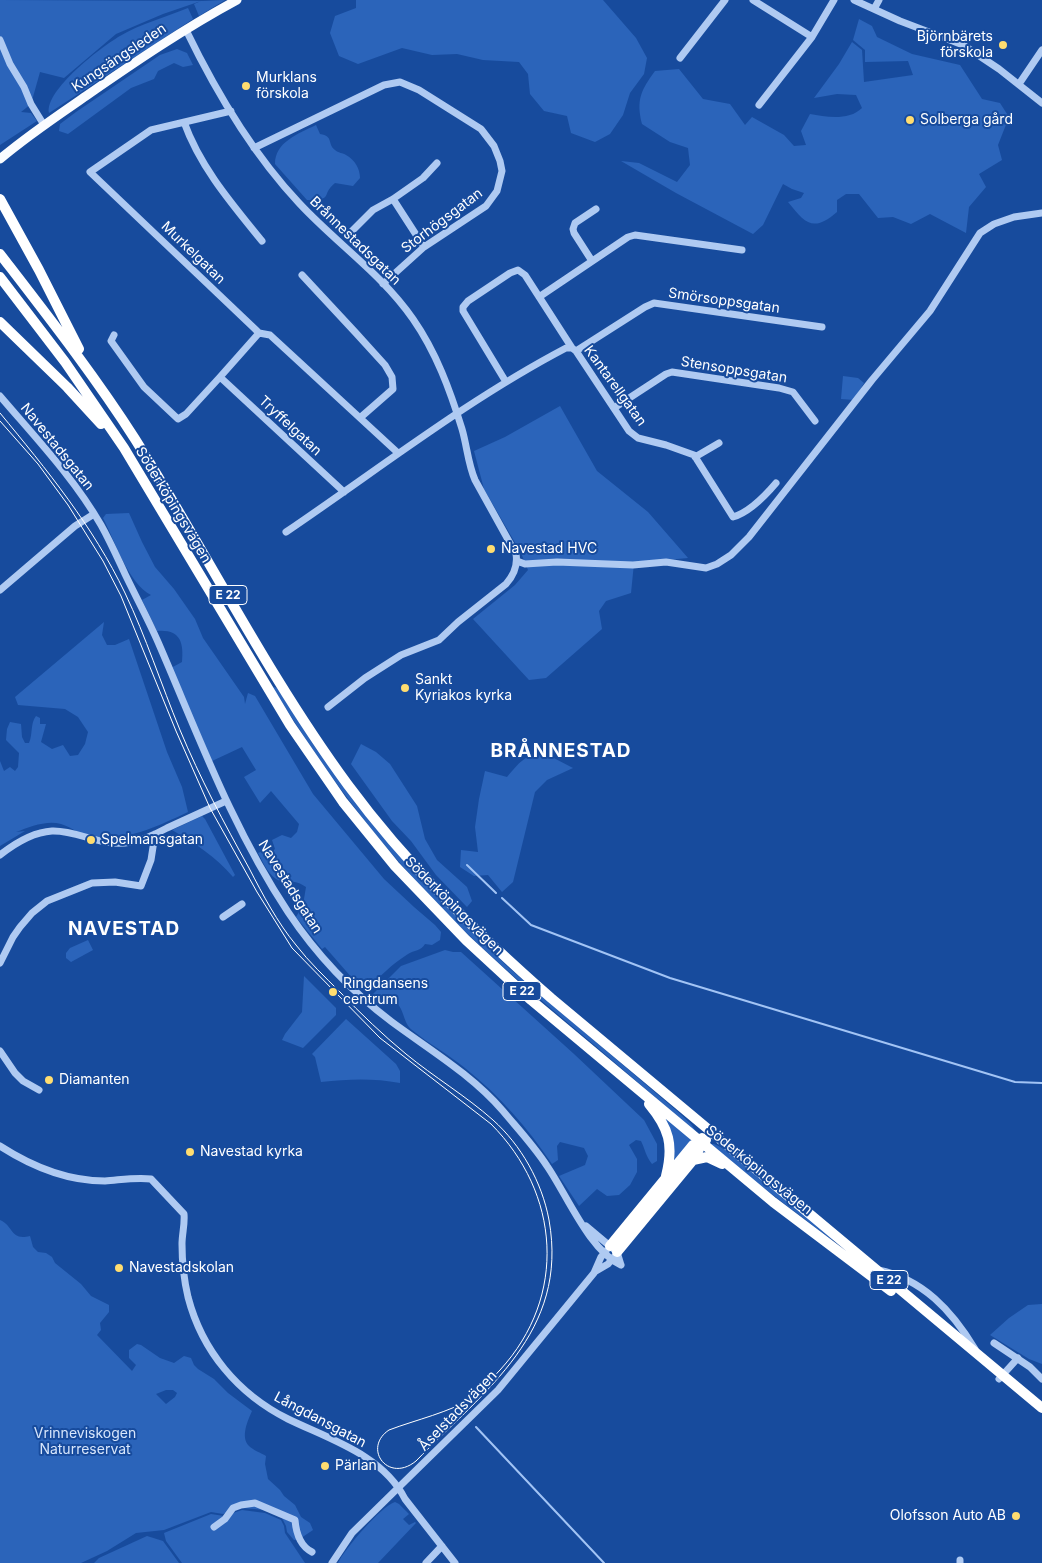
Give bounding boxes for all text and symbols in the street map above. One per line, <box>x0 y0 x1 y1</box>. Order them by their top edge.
street label: Kungsängsleden <box>69 20 169 96</box>
place label: Björnbärets förskola <box>917 29 993 62</box>
marker: Björnbärets förskola <box>997 39 1009 51</box>
place label: Murklans förskola <box>256 70 317 102</box>
marker: Murklans förskola <box>240 80 252 92</box>
place label: Solberga gård <box>920 112 1013 128</box>
marker: Solberga gård <box>904 114 916 126</box>
street label: Storhögsgatan <box>398 185 486 257</box>
street label: Brånnestadsgatan <box>306 193 404 289</box>
street label: Murkelgatan <box>157 218 229 288</box>
street label: Smörsoppsgatan <box>667 285 781 317</box>
street label: Kantarellgatan <box>580 343 650 429</box>
street label: Stensoppsgatan <box>680 353 788 387</box>
street label: Tryffelgatan <box>255 393 325 459</box>
street label: Navestadsgatan <box>17 400 97 494</box>
street label: Söderköpingsvägen <box>132 444 214 566</box>
place label: Navestad HVC <box>501 541 597 557</box>
marker: Navestad HVC <box>485 543 497 555</box>
road number: E 22 <box>209 586 247 604</box>
place label: Sankt Kyriakos kyrka <box>415 672 512 704</box>
marker: Sankt Kyriakos kyrka <box>399 682 411 694</box>
district label: BRÅNNESTAD <box>489 740 633 762</box>
place label: Spelmansgatan <box>101 832 203 848</box>
marker: Spelmansgatan <box>85 834 97 846</box>
street label: Navestadsgatan <box>255 837 325 937</box>
street label: Söderköpingsvägen <box>401 853 507 959</box>
district label: NAVESTAD <box>67 918 181 940</box>
place label: Ringdansens centrum <box>343 976 428 1009</box>
road number: E 22 <box>503 981 541 1000</box>
marker: Ringdansens centrum <box>327 986 339 998</box>
place label: Diamanten <box>59 1072 130 1088</box>
marker: Diamanten <box>43 1074 55 1086</box>
street label: Söderköpingsvägen <box>702 1122 816 1218</box>
place label: Navestad kyrka <box>200 1144 303 1160</box>
marker: Navestad kyrka <box>184 1146 196 1158</box>
place label: Navestadskolan <box>129 1260 234 1276</box>
marker: Navestadskolan <box>113 1262 125 1274</box>
road number: E 22 <box>870 1270 908 1290</box>
street label: Åselstadsvägen <box>415 1367 501 1455</box>
street label: Långdansgatan <box>271 1389 369 1451</box>
park label: Vrinneviskogen Naturreservat <box>34 1426 136 1458</box>
place label: Pärlan <box>335 1458 377 1474</box>
marker: Pärlan <box>319 1460 331 1472</box>
place label: Olofsson Auto AB <box>890 1508 1006 1524</box>
marker: Olofsson Auto AB <box>1010 1510 1022 1522</box>

